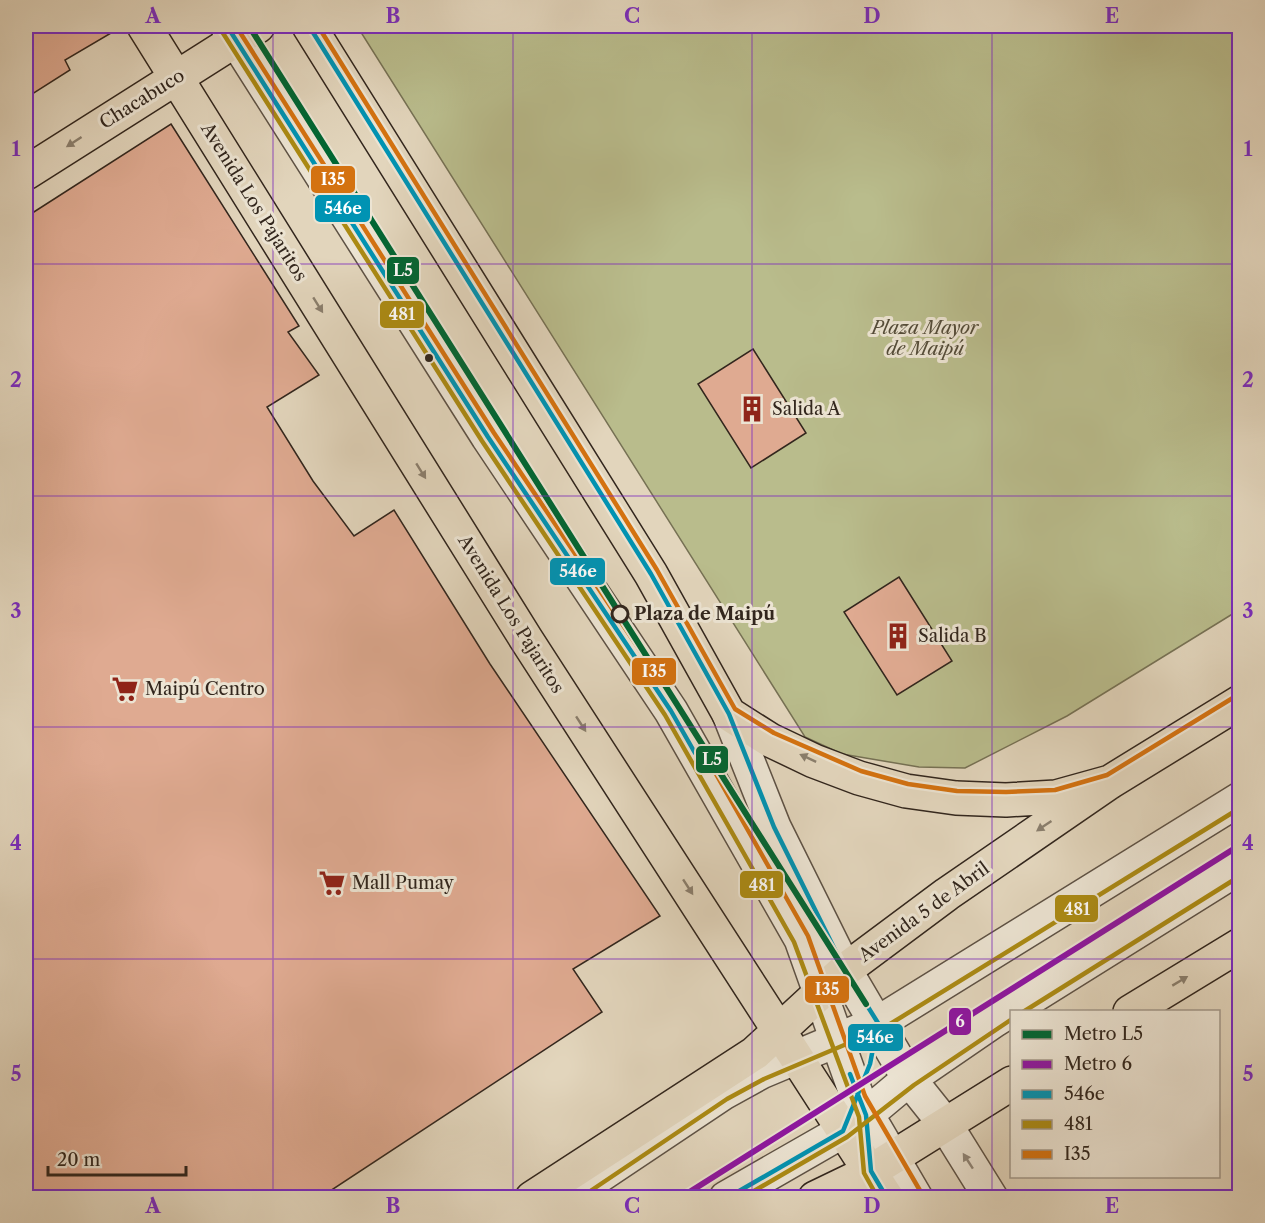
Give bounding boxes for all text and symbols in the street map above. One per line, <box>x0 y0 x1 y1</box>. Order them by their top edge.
text: A <box>144 4 161 28</box>
text: B <box>386 4 401 28</box>
text: C <box>624 4 640 28</box>
text: D <box>863 4 881 28</box>
text: E <box>1105 4 1119 28</box>
street label: Chacabuco <box>95 64 189 134</box>
street label: Avenida Los Pajaritos <box>196 118 312 285</box>
one-way arrow <box>66 136 82 147</box>
text: 1 <box>12 137 21 161</box>
text: 1 <box>1244 137 1253 161</box>
line badge: I35 <box>310 165 356 194</box>
text: I35 <box>321 169 345 189</box>
line badge: 546e <box>314 194 371 223</box>
text: 546e <box>324 198 362 218</box>
line badge: L5 <box>386 256 420 285</box>
text: L5 <box>393 260 413 280</box>
one-way arrow <box>312 297 323 313</box>
line badge: 481 <box>379 300 425 329</box>
text: 481 <box>389 304 416 324</box>
park label: Plaza Mayor de Maipú <box>870 317 980 360</box>
unlabelled marker <box>423 352 435 364</box>
text: 2 <box>10 368 22 392</box>
text: 2 <box>1242 368 1254 392</box>
building icon: Salida A <box>737 394 767 424</box>
place label: Salida A <box>772 398 841 420</box>
one-way arrow <box>415 462 426 479</box>
street label: Avenida Los Pajaritos <box>453 530 569 697</box>
line badge: 546e <box>549 557 606 586</box>
text: 546e <box>559 561 597 581</box>
text: 3 <box>10 599 22 623</box>
text: 3 <box>1242 599 1254 623</box>
place label: Plaza de Maipú <box>634 603 775 625</box>
marker: Plaza de Maipú <box>611 605 629 623</box>
building icon: Salida B <box>883 621 913 651</box>
place label: Salida B <box>918 625 987 647</box>
line badge: I35 <box>631 657 677 686</box>
text: I35 <box>642 661 666 681</box>
supermarket icon: Maipú Centro <box>110 674 140 704</box>
place label: Maipú Centro <box>145 678 265 700</box>
one-way arrow <box>575 716 586 732</box>
line badge: L5 <box>695 745 729 774</box>
text: L5 <box>702 749 722 769</box>
one-way arrow <box>799 754 816 763</box>
one-way arrow <box>1036 821 1053 832</box>
text: 4 <box>10 831 22 855</box>
text: 4 <box>1242 831 1254 855</box>
street label: Avenida 5 de Abril <box>854 857 993 967</box>
supermarket icon: Mall Pumay <box>317 868 347 898</box>
line badge: 481 <box>739 870 784 899</box>
place label: Mall Pumay <box>352 872 455 894</box>
text: 481 <box>749 875 776 895</box>
one-way arrow <box>682 879 693 896</box>
line badge: 481 <box>1054 894 1099 923</box>
text: 481 <box>1064 899 1091 919</box>
line badge: I35 <box>804 975 850 1004</box>
one-way arrow <box>1172 976 1188 987</box>
text: I35 <box>815 979 839 999</box>
line badge: 6 <box>948 1007 972 1036</box>
legend <box>1010 1010 1220 1178</box>
text: 6 <box>955 1011 965 1031</box>
line badge: 546e <box>847 1023 904 1052</box>
text: Metro L5 <box>1064 1023 1143 1045</box>
text: 546e <box>856 1027 894 1047</box>
text: Metro 6 <box>1064 1053 1132 1075</box>
text: 5 <box>10 1062 22 1086</box>
text: 5 <box>1242 1062 1254 1086</box>
text: 546e <box>1064 1083 1105 1105</box>
text: 481 <box>1064 1113 1093 1135</box>
scale bar <box>48 1139 186 1177</box>
text: I35 <box>1064 1143 1090 1165</box>
text: 20 m <box>57 1149 101 1171</box>
one-way arrow <box>963 1153 974 1169</box>
text: A <box>144 1194 161 1218</box>
text: B <box>386 1194 401 1218</box>
text: C <box>624 1194 640 1218</box>
text: D <box>863 1194 881 1218</box>
text: E <box>1105 1194 1119 1218</box>

